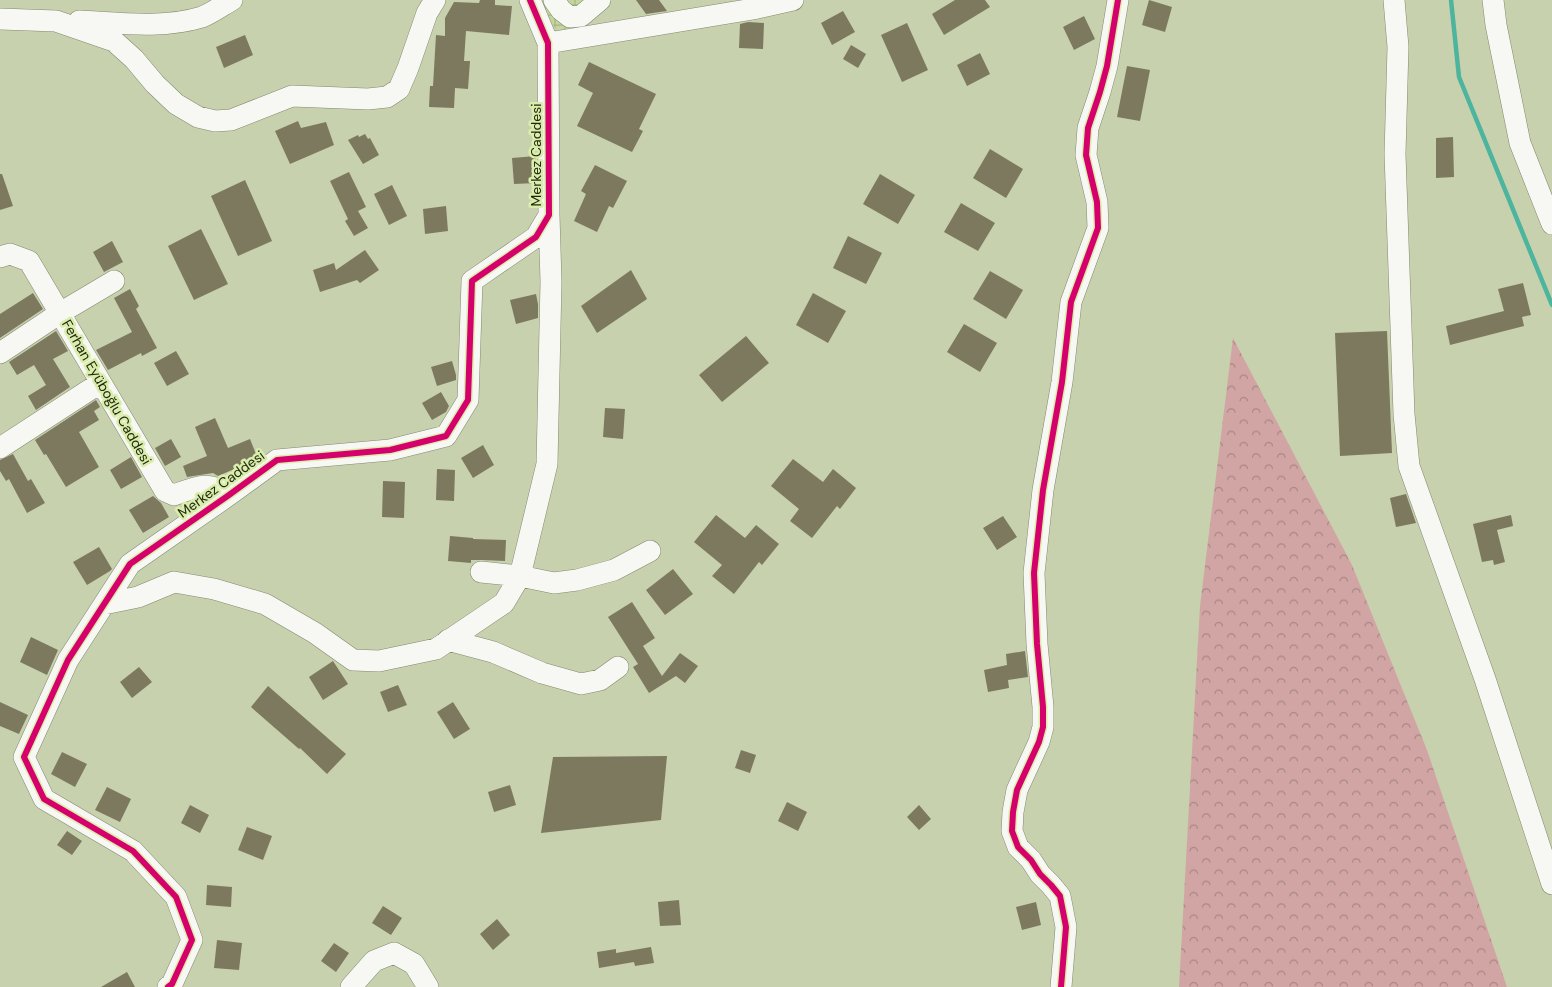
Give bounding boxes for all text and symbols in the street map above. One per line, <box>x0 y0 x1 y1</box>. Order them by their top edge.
street label: Merkez Caddesi <box>527 103 545 207</box>
street label: Ferhan Eyüboğlu Caddesi <box>58 316 156 468</box>
street label: Merkez Caddesi <box>174 446 268 522</box>

